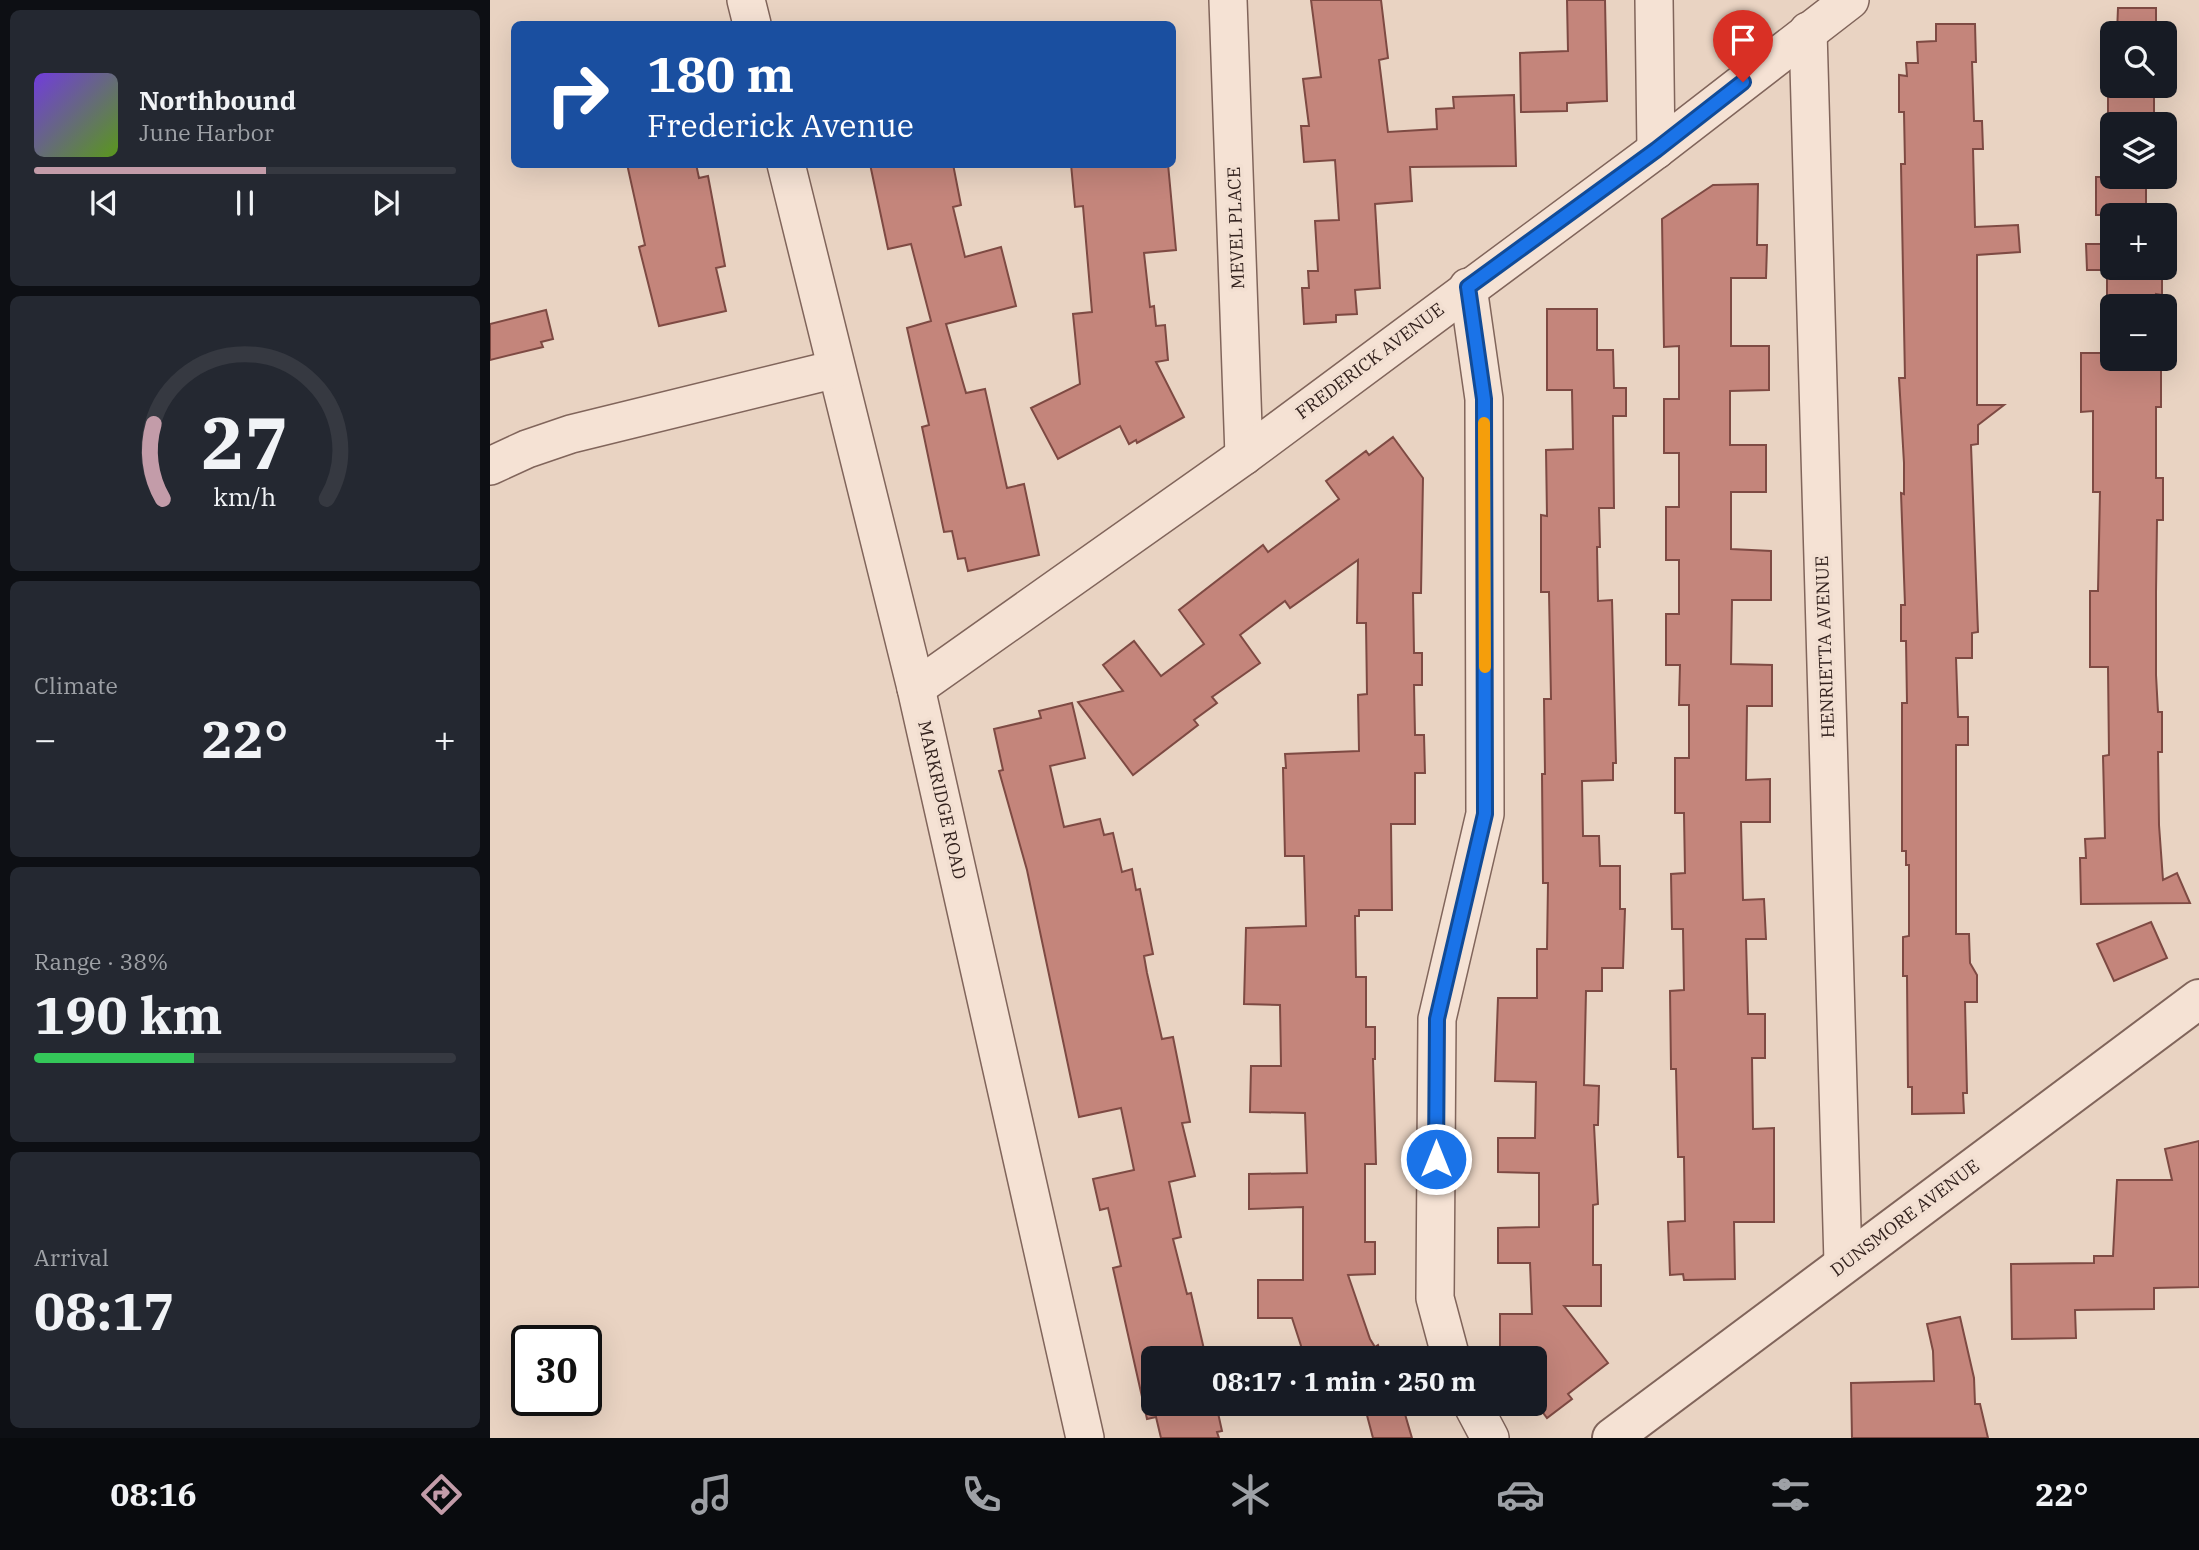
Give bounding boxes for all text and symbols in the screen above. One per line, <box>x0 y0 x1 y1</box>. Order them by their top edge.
pin <box>1713 10 1773 82</box>
icon: arrive <box>1724 21 1762 59</box>
map controls <box>2100 21 2177 371</box>
button: search <box>2100 21 2177 98</box>
text: 180 m <box>647 42 794 105</box>
icon: right <box>532 49 623 140</box>
text: Northbound <box>139 83 296 117</box>
text: Frederick Avenue <box>647 104 914 146</box>
button: layers <box>2100 112 2177 189</box>
text: June Harbor <box>139 117 274 147</box>
street label: MEVEL PLACE <box>1222 166 1249 290</box>
icon: previous <box>85 184 123 222</box>
icon: pause <box>226 184 264 222</box>
icon: next <box>367 184 405 222</box>
button: + <box>2100 203 2177 280</box>
button: − <box>2100 294 2177 371</box>
street label: FREDERICK AVENUE <box>1291 297 1448 424</box>
text: 27 <box>201 395 289 490</box>
text: km/h <box>213 480 277 513</box>
street label: HENRIETTA AVENUE <box>1810 555 1839 739</box>
text: Climate <box>34 670 118 700</box>
text: 22° <box>202 705 288 772</box>
text: − <box>34 714 57 763</box>
text: + <box>433 714 456 763</box>
street label: MARKRIDGE ROAD <box>913 718 972 881</box>
text: Range · 38% <box>34 946 168 976</box>
text: 190 km <box>34 981 223 1048</box>
position arrow <box>1399 1122 1473 1196</box>
street label: DUNSMORE AVENUE <box>1826 1154 1984 1281</box>
text: Arrival <box>34 1242 109 1272</box>
text: 08:17 <box>34 1277 175 1344</box>
speed limit sign: 30 <box>511 1325 602 1416</box>
text: 08:17 · 1 min · 250 m <box>1212 1364 1476 1398</box>
icon: directions <box>417 1470 466 1519</box>
icon: music <box>687 1470 736 1519</box>
icon: phone <box>957 1470 1006 1519</box>
icon: climate <box>1226 1470 1275 1519</box>
icon: car <box>1496 1470 1545 1519</box>
icon: filters <box>1766 1470 1815 1519</box>
text: 08:16 <box>110 1473 197 1515</box>
text: 22° <box>2035 1473 2089 1515</box>

